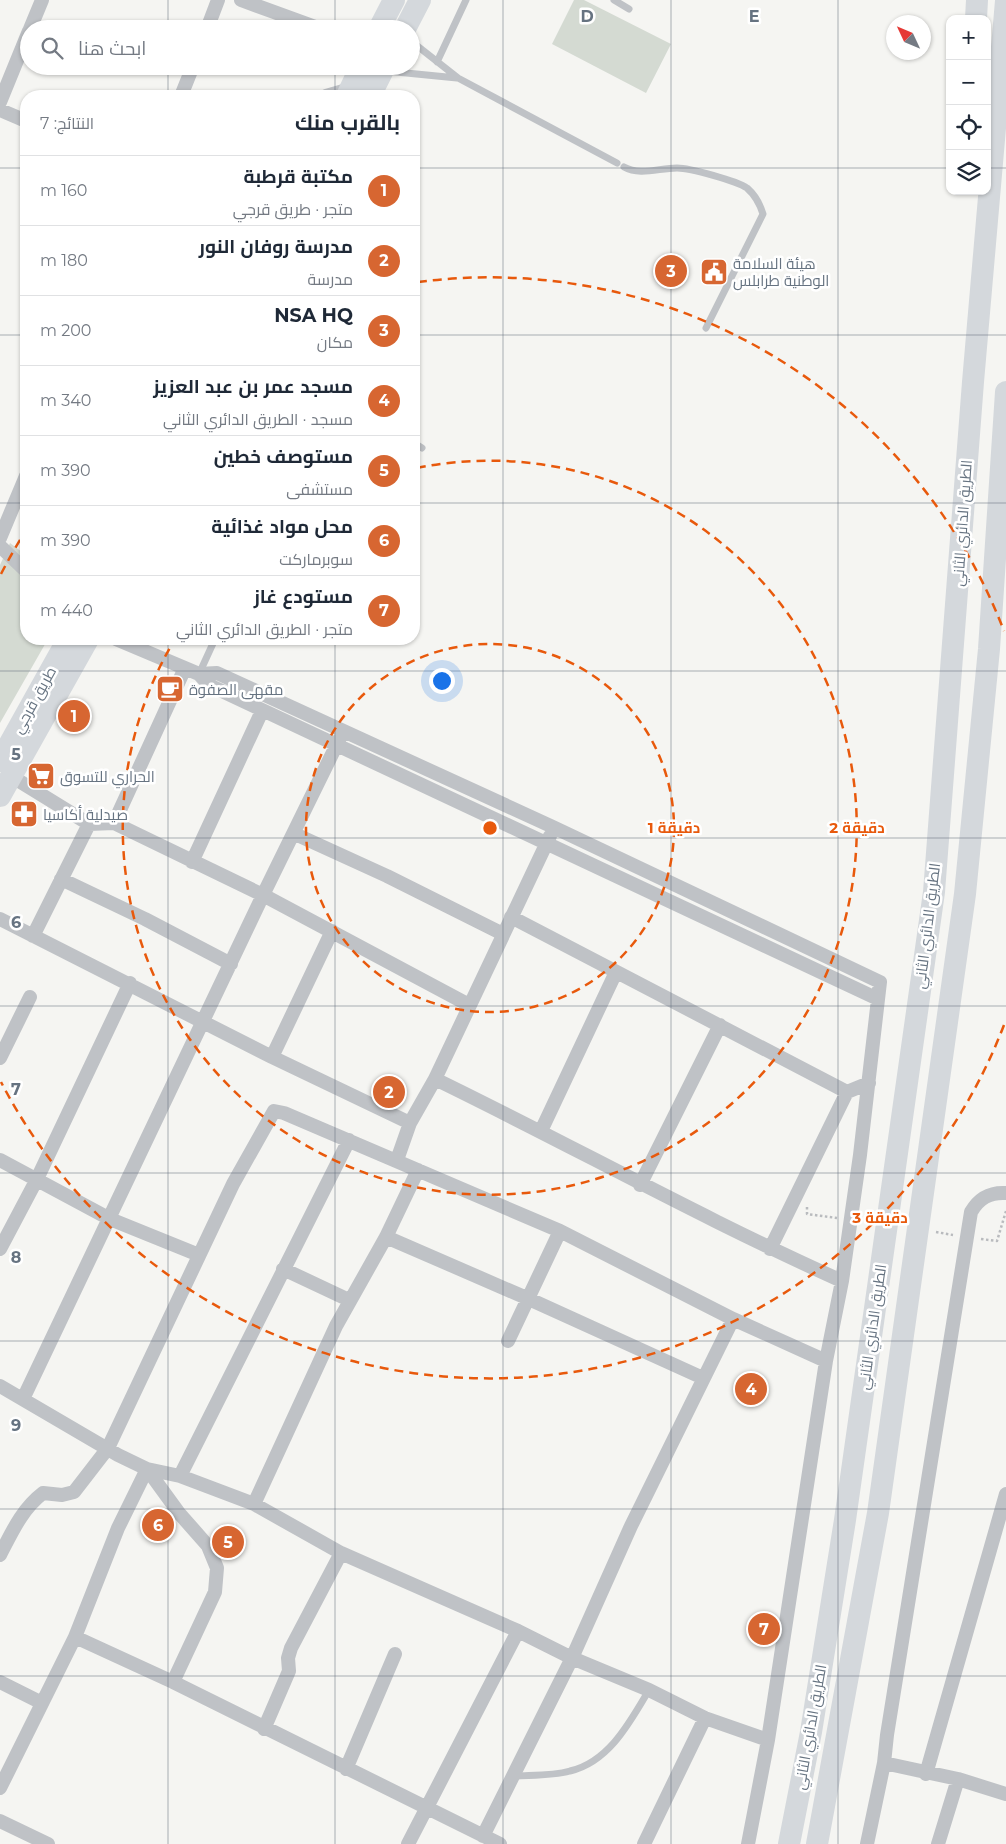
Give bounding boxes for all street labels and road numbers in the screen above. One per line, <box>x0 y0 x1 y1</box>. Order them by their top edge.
street label: الطريق الدائري الثاني <box>948 459 979 587</box>
street label: طريق قرجي <box>8 663 63 738</box>
street label: الطريق الدائري الثاني <box>910 862 947 990</box>
street label: الطريق الدائري الثاني <box>854 1263 893 1392</box>
street label: الطريق الدائري الثاني <box>790 1663 833 1792</box>

